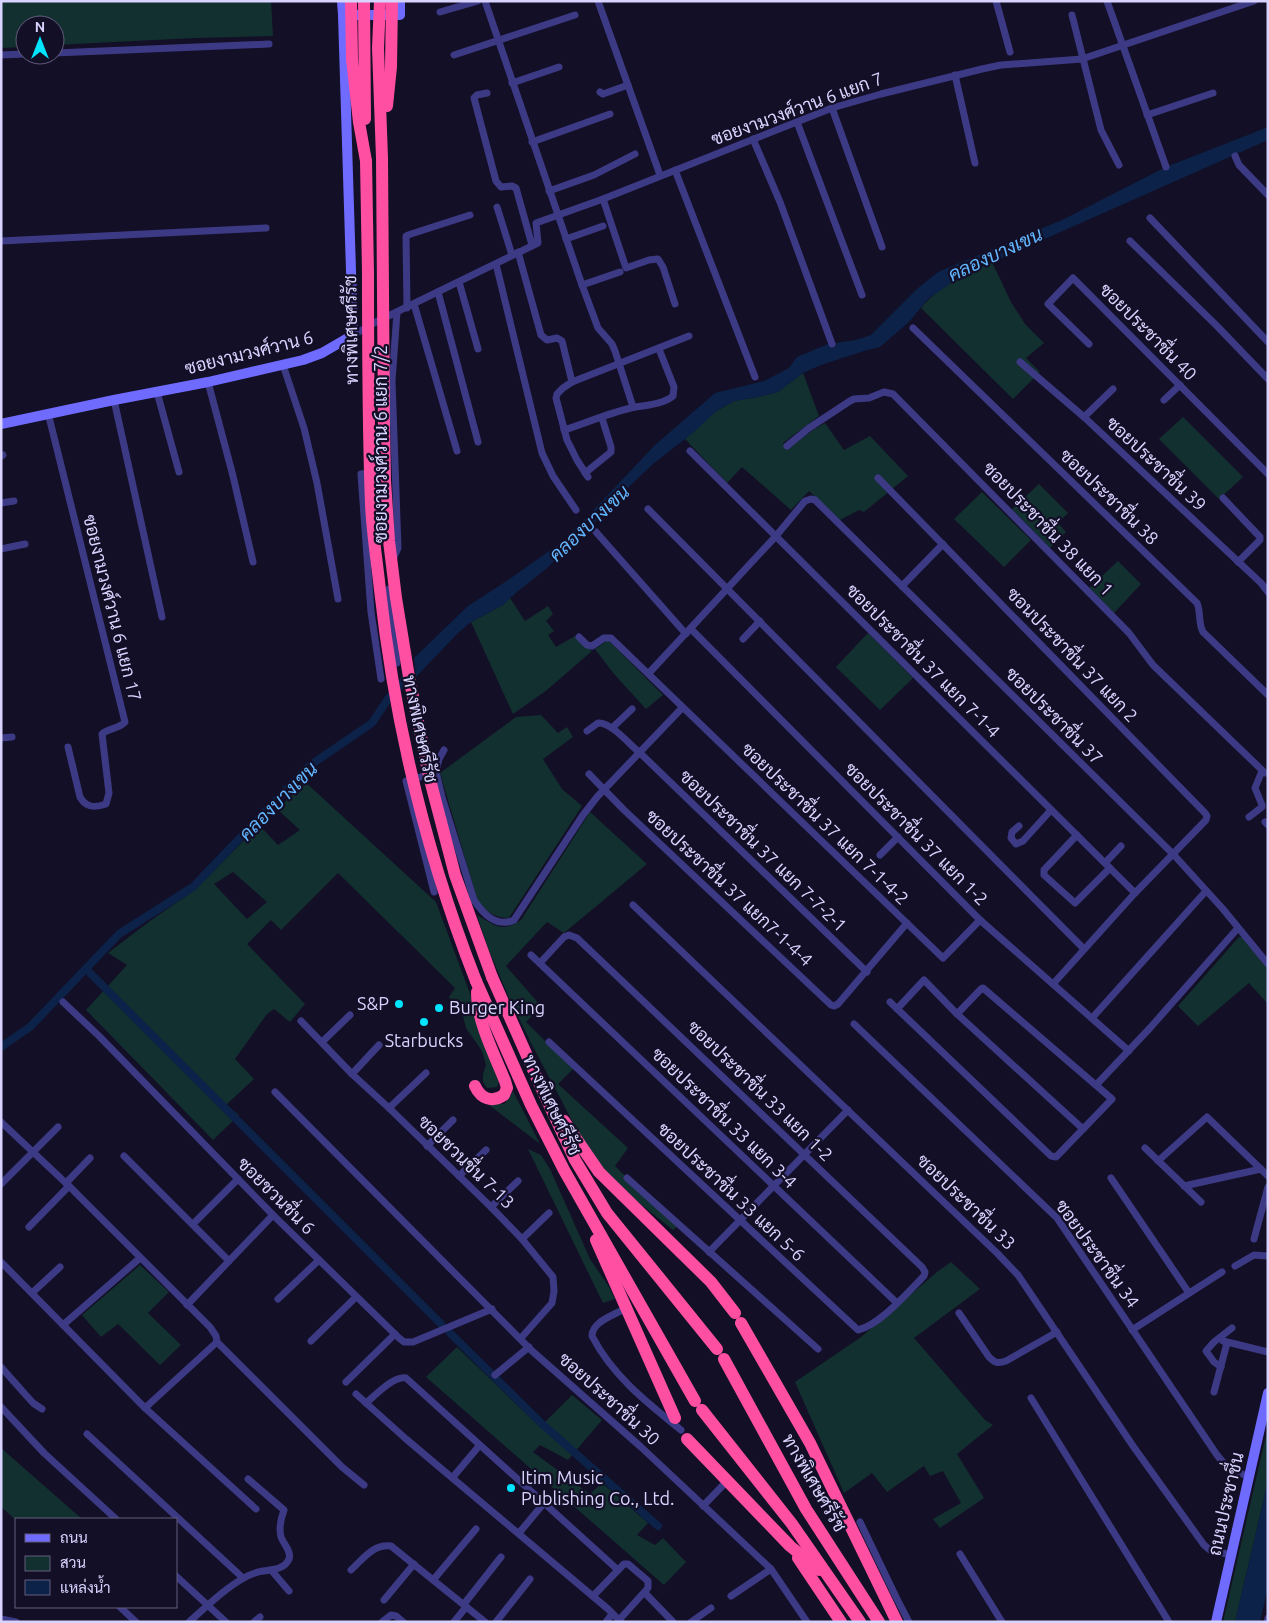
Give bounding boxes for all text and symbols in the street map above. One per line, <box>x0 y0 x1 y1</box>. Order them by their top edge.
north arrow <box>15 15 65 65</box>
text: N <box>35 19 45 35</box>
street label: ซอยงามวงศ์วาน 6 แยก 7 <box>707 66 885 148</box>
water label: คลองบางเขน <box>944 223 1046 285</box>
street label: ทางพิเศษศรีรัช <box>337 275 361 385</box>
street label: ซอยประชาชื่น 40 <box>1096 275 1205 384</box>
street label: ซอยงามวงศ์วาน 6 <box>182 324 315 378</box>
street label: ซอยงามวงศ์วาน 6 แยก 7/2 <box>368 345 390 543</box>
street label: ซอยประชาชื่น 39 <box>1103 408 1214 514</box>
street label: ซอยประชาชื่น 38 <box>1057 441 1166 548</box>
street label: ซอยประชาชื่น 38 แยก 1 <box>980 454 1121 599</box>
water label: คลองบางเขน <box>544 480 634 566</box>
street label: ซอยงามวงศ์วาน 6 แยก 17 <box>80 512 148 703</box>
street label: ซอยประชาชื่น 37 แยก 7-1-4 <box>843 576 1008 741</box>
street label: ซอนประชาชื่น 37 แยก 2 <box>1003 579 1146 726</box>
street label: ซอยประชาชื่น 37 <box>1002 659 1111 768</box>
street label: ทางพิเศษศรีรัช <box>400 673 444 784</box>
street label: ซอยประชาชื่น 37 แยก 7-1-4-2 <box>738 735 917 908</box>
street label: ซอยประชาชื่น 37 แยก 1-2 <box>841 754 996 909</box>
water label: คลองบางเขน <box>234 757 322 845</box>
street label: ซอยประชาชื่น 37 แยก 7-7-2-1 <box>676 762 855 935</box>
street label: ซอยประชาชื่น 37 แยก7-1-4-4 <box>642 801 820 970</box>
place label: S&P <box>357 993 389 1013</box>
place label: Burger King <box>449 997 545 1017</box>
marker: S&P <box>393 998 405 1010</box>
marker: Burger King <box>433 1002 445 1014</box>
street label: ซอยประชาชื่น 33 แยก 1-2 <box>684 1012 841 1165</box>
marker: Starbucks <box>418 1016 430 1028</box>
place label: Starbucks <box>385 1030 463 1050</box>
street label: ซอยประชาชื่น 33 แยก 3-4 <box>648 1039 805 1192</box>
street label: ทางพิเศษศรีรัช <box>520 1050 588 1158</box>
street label: ซอยชวนชื่น 7-13 <box>415 1107 522 1212</box>
street label: ซอยประชาชื่น 33 แยก 5-6 <box>654 1114 813 1265</box>
street label: ซอยประชาชื่น 33 <box>914 1146 1023 1253</box>
street label: ซอยชวนชื่น 6 <box>234 1149 323 1238</box>
street label: ซอยประชาชื่น 34 <box>1052 1193 1148 1311</box>
street label: ซอยประชาชื่น 30 <box>555 1344 667 1449</box>
street label: ทางพิเศษศรีรัช <box>779 1429 853 1535</box>
street label: ถนนประชาชื่น <box>1199 1449 1247 1557</box>
place label: Itim Music Publishing Co., Ltd. <box>521 1467 675 1508</box>
marker: Itim Music Publishing Co., Ltd. <box>505 1482 517 1494</box>
legend <box>15 1518 178 1608</box>
text: ถนน <box>60 1529 88 1546</box>
text: สวน <box>60 1554 86 1571</box>
text: แหล่งน้ำ <box>60 1575 111 1596</box>

